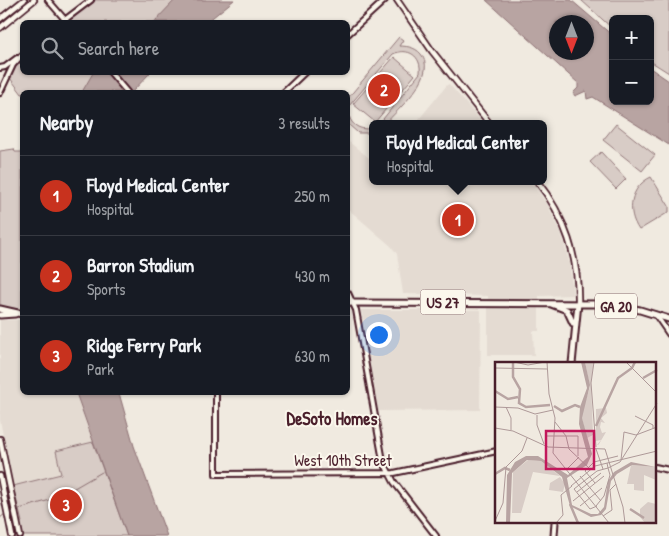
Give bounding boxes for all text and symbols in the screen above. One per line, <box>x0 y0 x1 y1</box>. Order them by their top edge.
north arrow <box>549 15 594 60</box>
map controls <box>609 15 654 105</box>
button: + <box>609 15 654 60</box>
search box <box>20 20 350 75</box>
icon: search <box>38 34 66 62</box>
text: Search here <box>78 35 159 61</box>
button: − <box>609 60 654 105</box>
pin: 2 <box>368 71 400 109</box>
text: Nearby <box>40 108 93 137</box>
text: 3 results <box>278 112 330 134</box>
popup <box>369 120 547 185</box>
text: Floyd Medical Center <box>387 129 529 155</box>
text: Hospital <box>387 155 433 177</box>
text: Floyd Medical Center <box>87 172 229 198</box>
text: 1 <box>53 185 59 207</box>
text: 250 m <box>294 185 330 207</box>
text: Hospital <box>87 198 134 220</box>
pin: 1 <box>442 201 474 239</box>
text: Barron Stadium <box>87 252 194 278</box>
text: 2 <box>52 265 60 287</box>
text: 430 m <box>295 265 330 287</box>
text: Sports <box>87 278 125 300</box>
road number: US 27 <box>420 290 466 314</box>
road number: GA 20 <box>595 294 637 318</box>
your location <box>366 322 392 348</box>
text: Ridge Ferry Park <box>87 332 201 358</box>
text: 3 <box>52 345 60 367</box>
text: 630 m <box>295 345 330 367</box>
text: Park <box>87 358 114 380</box>
inset map <box>495 362 656 524</box>
district label: DeSoto Homes <box>287 406 377 431</box>
street label: West 10th Street <box>294 449 392 471</box>
pin: 3 <box>50 486 82 524</box>

